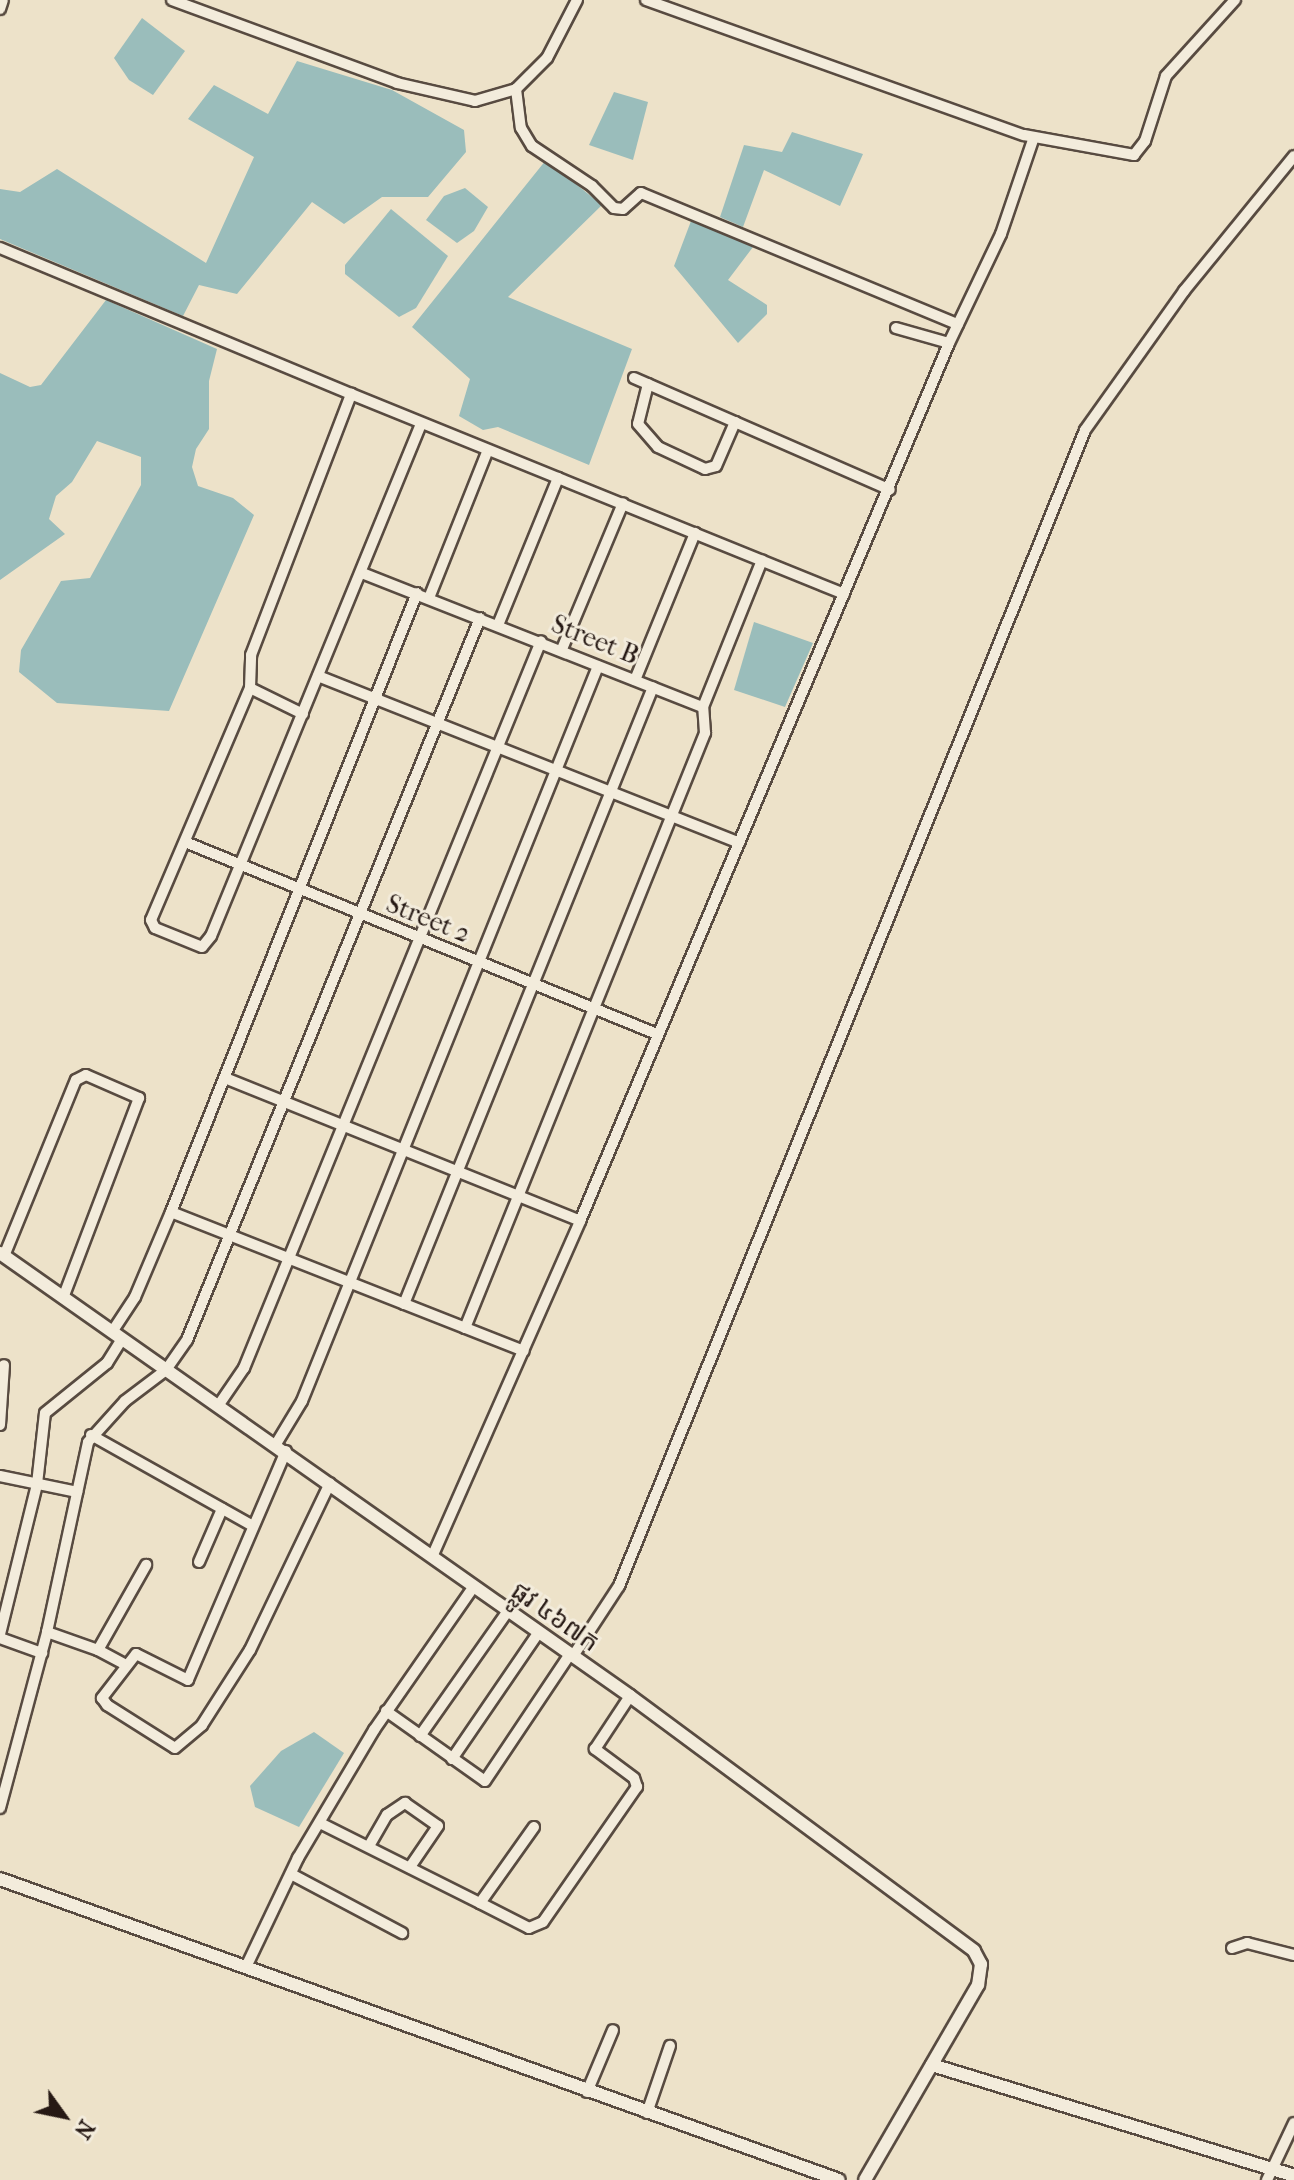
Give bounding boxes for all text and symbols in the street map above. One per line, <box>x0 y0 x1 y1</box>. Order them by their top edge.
street label: Street B <box>547 608 643 672</box>
street label: Street 2 <box>382 888 474 950</box>
street label: ផ្លូវ ៤៦៧ក <box>505 1575 605 1659</box>
north arrow <box>24 2076 104 2156</box>
text: N <box>69 2115 100 2143</box>

